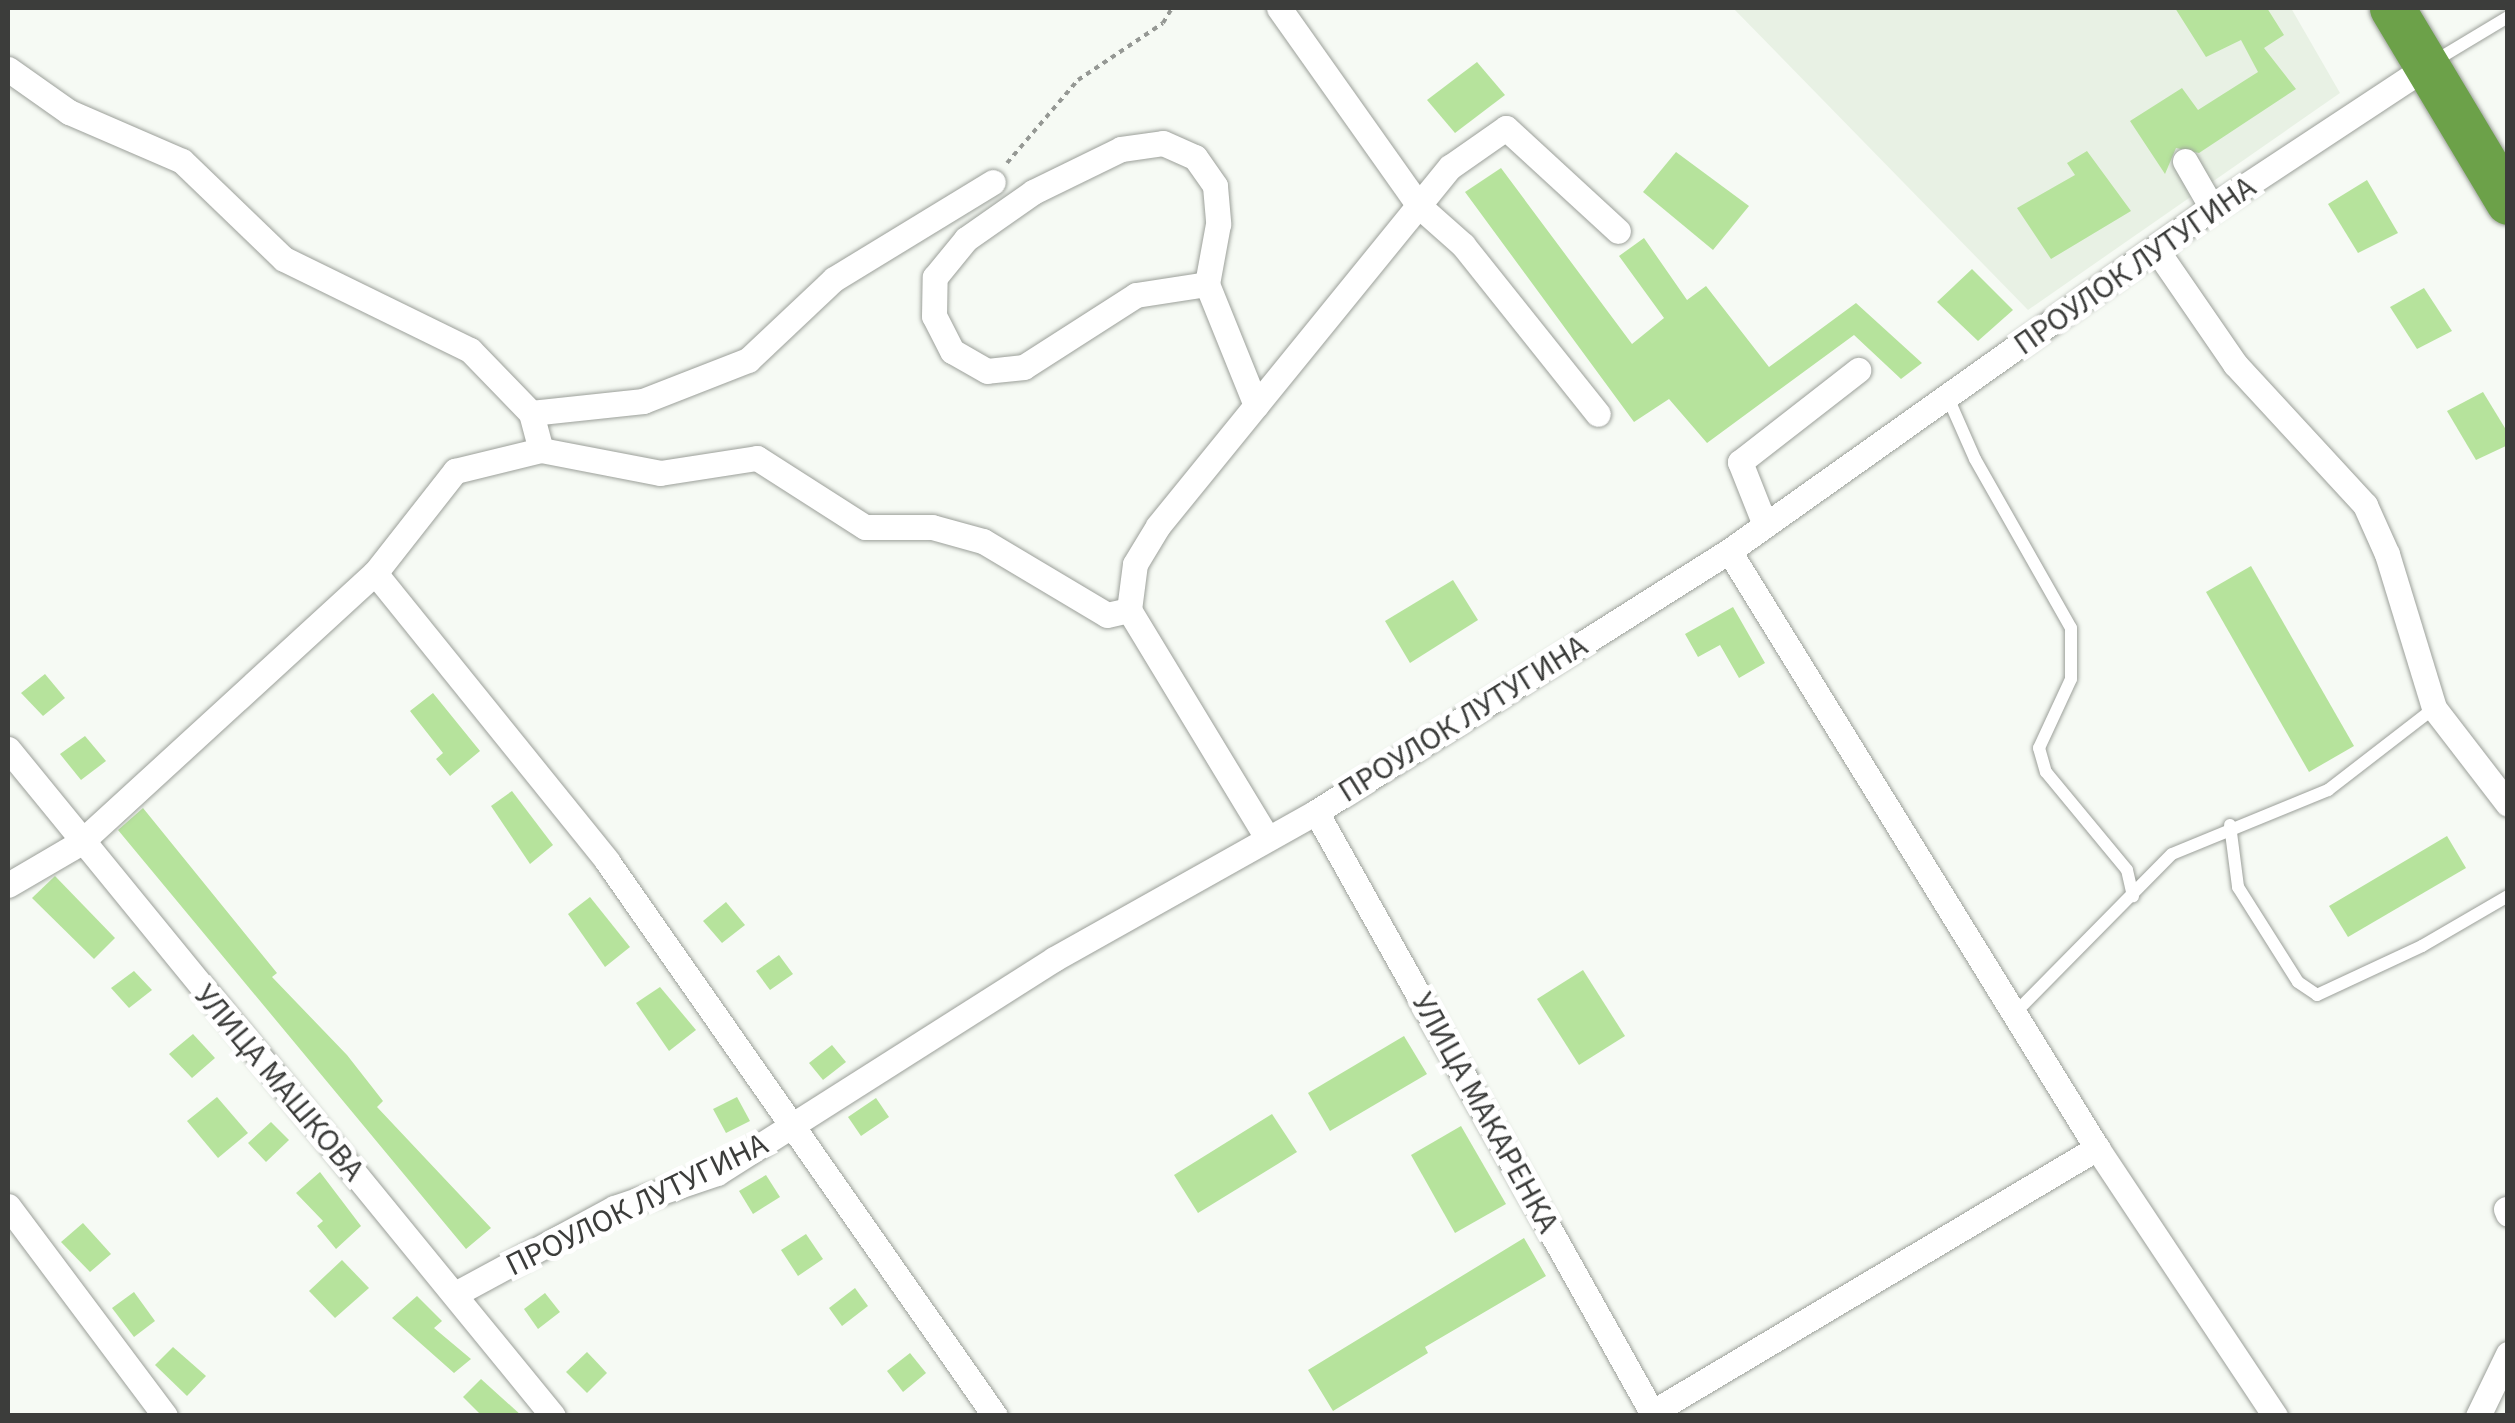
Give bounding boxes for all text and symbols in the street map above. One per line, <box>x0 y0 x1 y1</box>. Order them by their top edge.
street label: ПРОУЛОК ЛУТУГИНА <box>2007 168 2263 364</box>
street label: ПРОУЛОК ЛУТУГИНА <box>1331 627 1595 811</box>
street label: УЛИЦА МАШКОВА <box>186 977 372 1189</box>
street label: УЛИЦА МАКАРЕНКА <box>1403 986 1567 1240</box>
street label: ПРОУЛОК ЛУТУГИНА <box>500 1125 774 1285</box>

